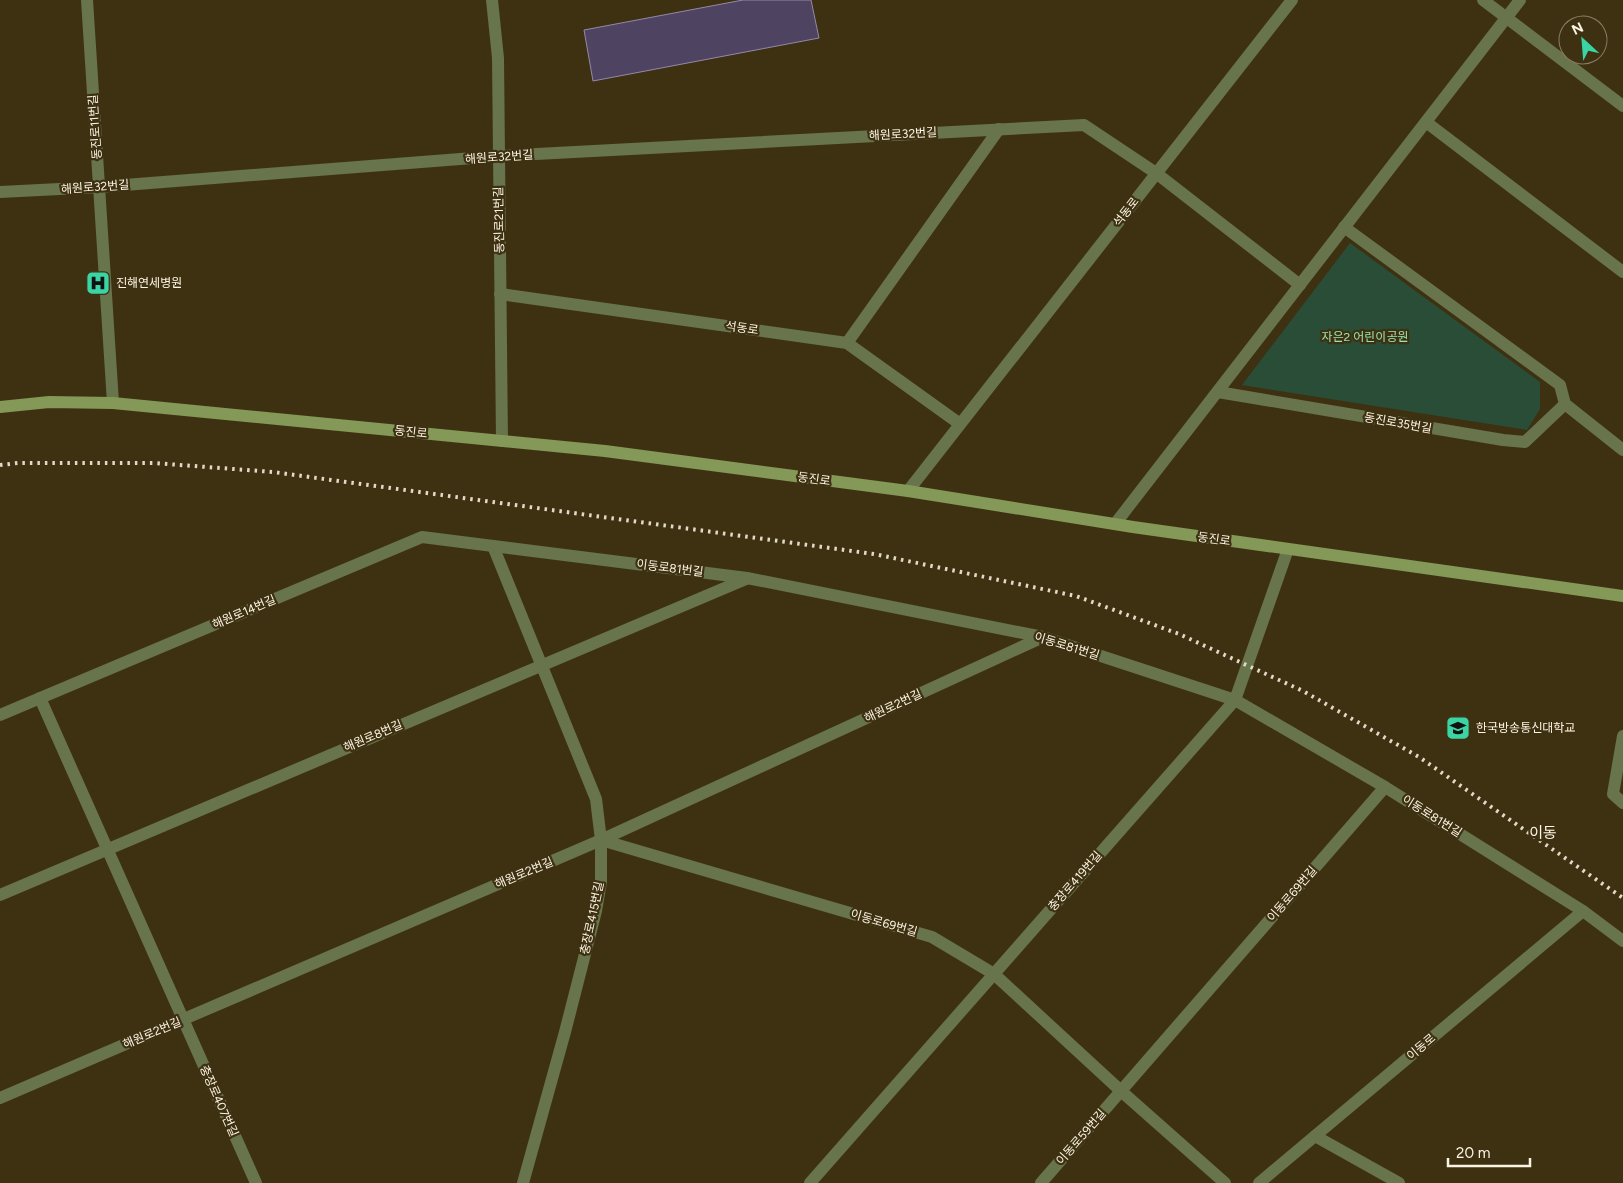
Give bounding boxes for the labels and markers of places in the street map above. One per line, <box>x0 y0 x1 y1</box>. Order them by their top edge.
hospital icon: 진해연세병원 <box>85 270 111 296</box>
place label: 진해연세병원 <box>116 276 182 290</box>
school or university icon: 한국방송통신대학교 <box>1445 715 1471 741</box>
place label: 한국방송통신대학교 <box>1476 721 1575 735</box>

